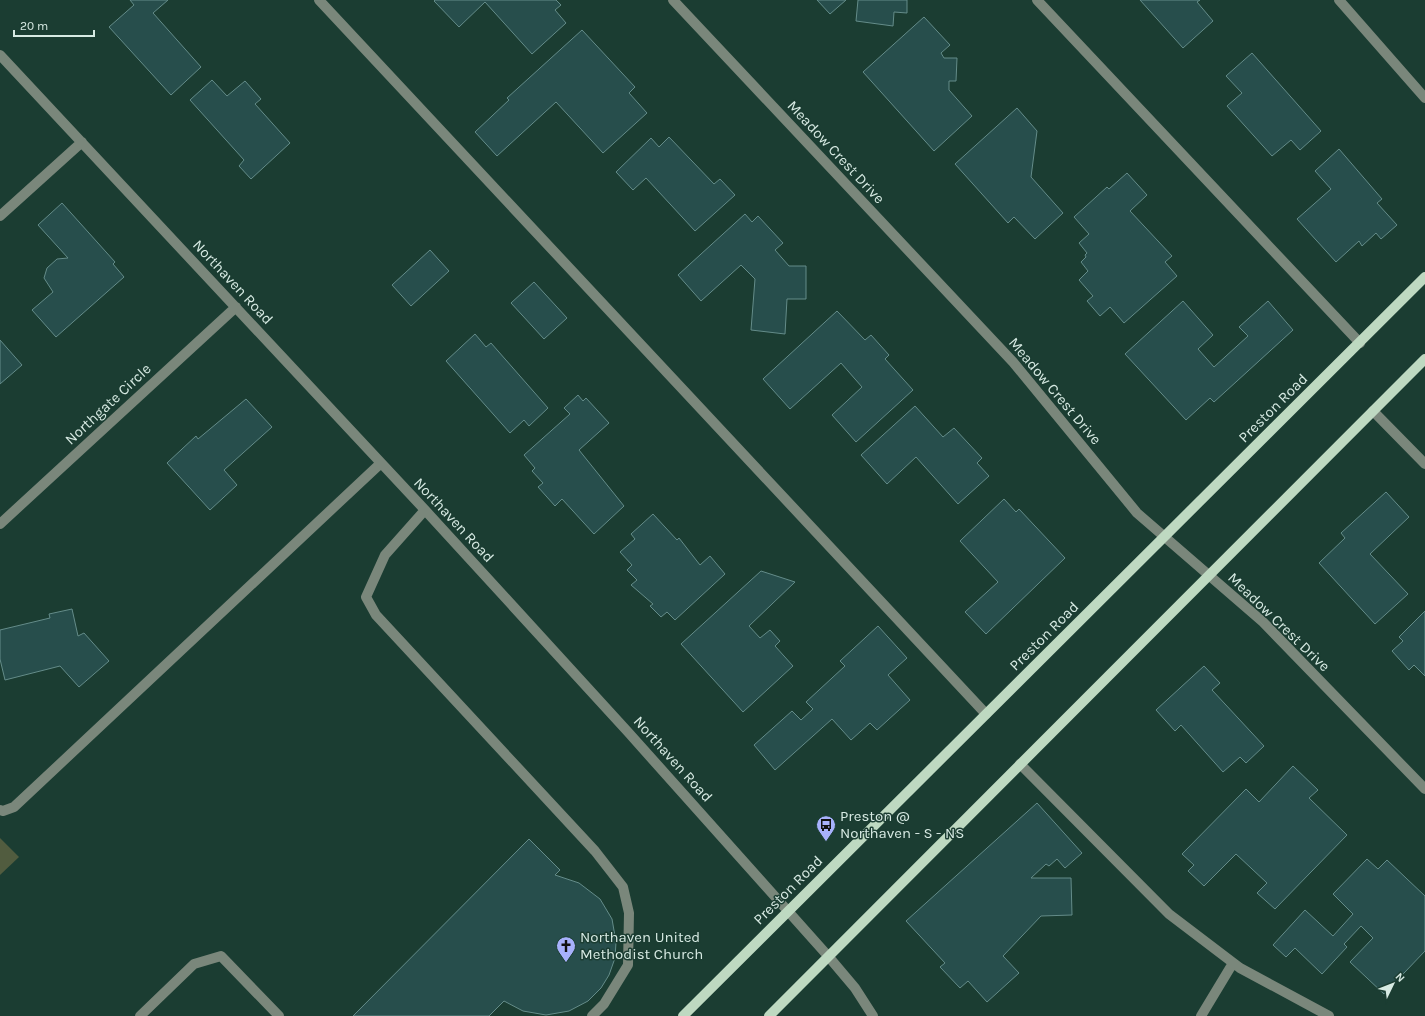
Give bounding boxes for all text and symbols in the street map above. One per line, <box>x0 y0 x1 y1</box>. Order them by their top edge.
scale bar <box>14 12 94 38</box>
text: 20 m <box>20 19 48 33</box>
street label: Meadow Crest Drive <box>784 97 888 207</box>
street label: Northaven Road <box>189 236 277 328</box>
street label: Meadow Crest Drive <box>1005 334 1105 448</box>
street label: Northgate Circle <box>61 360 155 448</box>
street label: Preston Road <box>1235 370 1311 446</box>
street label: Northaven Road <box>410 474 498 566</box>
street label: Meadow Crest Drive <box>1224 569 1334 675</box>
street label: Preston Road <box>1006 598 1082 674</box>
street label: Northaven Road <box>630 712 716 806</box>
place label: Preston @ Northaven - S - NS <box>840 807 964 842</box>
bus stop icon: Preston @ Northaven - S - NS <box>815 814 837 842</box>
street label: Preston Road <box>750 852 826 928</box>
place label: Northaven United Methodist Church <box>580 928 703 963</box>
church icon: Northaven United Methodist Church <box>555 935 577 963</box>
north arrow <box>1373 964 1413 1004</box>
text: N <box>1393 970 1407 985</box>

